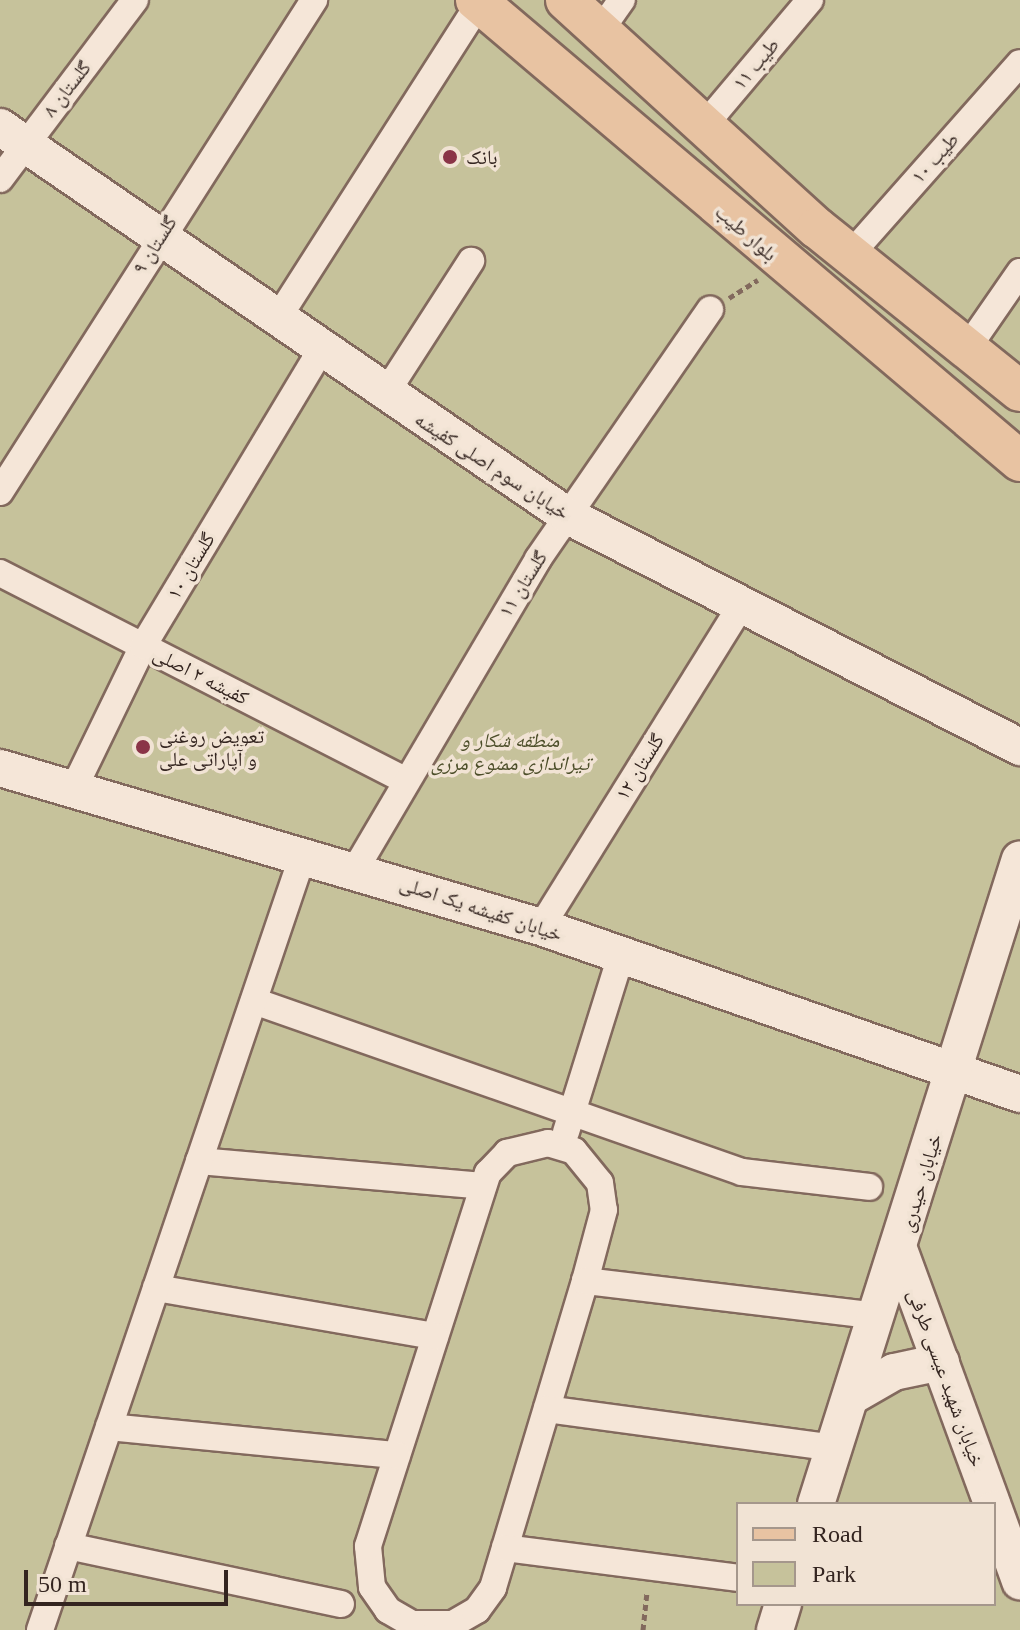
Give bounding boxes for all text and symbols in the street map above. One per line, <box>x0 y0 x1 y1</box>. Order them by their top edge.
street label: طیب ۱۱ <box>728 33 784 95</box>
street label: گلستان ۸ <box>38 56 96 122</box>
street label: طیب ۱۰ <box>906 128 964 188</box>
place label: بانک <box>466 145 498 169</box>
marker: بانک <box>441 148 459 166</box>
street label: بلوار طیب <box>710 200 782 266</box>
street label: گلستان ۹ <box>128 211 182 279</box>
street label: خیابان سوم اصلی کفیشه <box>410 407 574 525</box>
street label: گلستان ۱۰ <box>162 528 220 604</box>
street label: گلستان ۱۱ <box>493 547 553 621</box>
street label: کفیشه ۲ اصلی <box>149 642 253 710</box>
place label: تعویض روغنی و آپاراتی علی <box>159 724 264 771</box>
park label: منطقه شکار و تیراندازی ممنوع مرزی <box>431 728 589 775</box>
street label: گلستان ۱۲ <box>610 730 670 804</box>
marker: تعویض روغنی و آپاراتی علی <box>134 738 152 756</box>
street label: خیابان کفیشه یک اصلی <box>397 871 565 947</box>
street label: خیابان حیدری <box>895 1131 947 1235</box>
street label: خیابان شهید عیسی طرفی <box>903 1286 989 1470</box>
legend <box>736 1502 996 1606</box>
text: Road <box>812 1521 863 1547</box>
scale bar <box>28 1554 232 1604</box>
text: Park <box>812 1561 856 1587</box>
text: 50 m <box>38 1571 87 1597</box>

